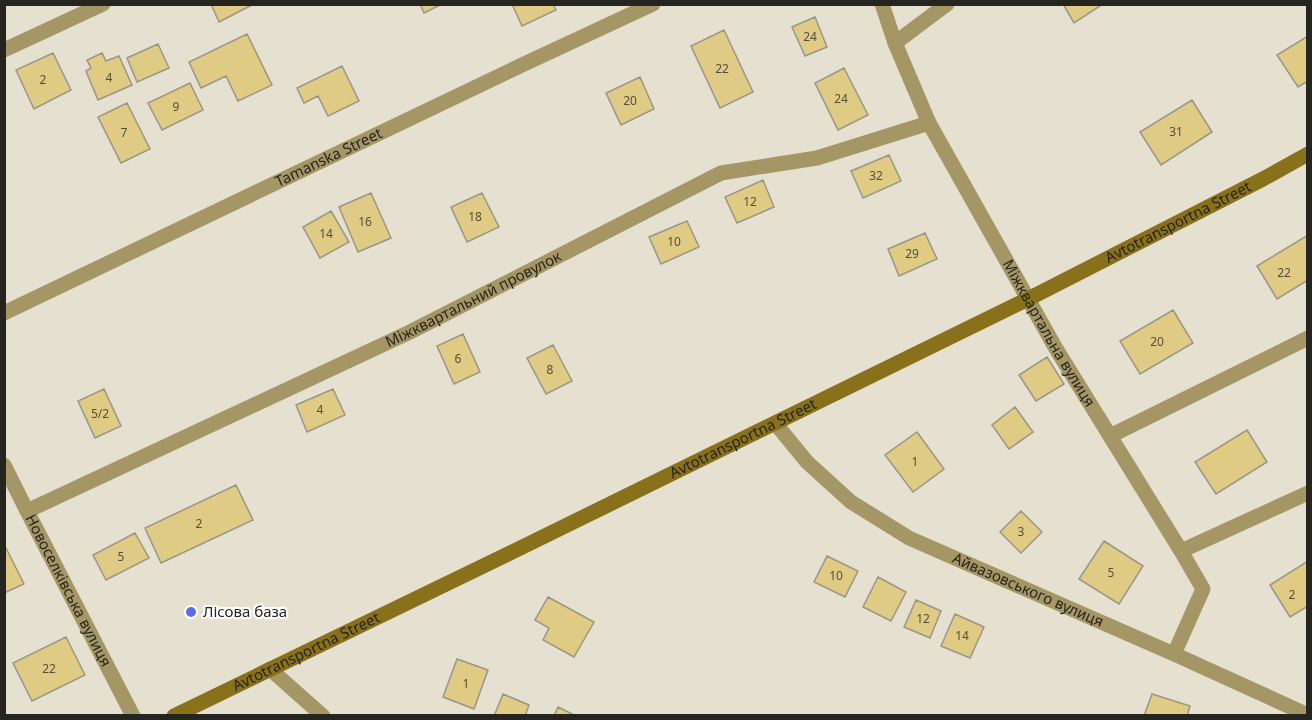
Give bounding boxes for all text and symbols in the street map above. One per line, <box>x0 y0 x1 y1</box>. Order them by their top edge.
house number: 24 <box>803 28 817 45</box>
house number: 22 <box>715 60 729 77</box>
house number: 4 <box>106 69 113 86</box>
house number: 2 <box>40 71 47 88</box>
house number: 24 <box>834 90 848 107</box>
house number: 20 <box>623 92 637 109</box>
house number: 9 <box>173 98 180 115</box>
street label: Tamanska Street <box>271 122 386 191</box>
house number: 31 <box>1169 123 1183 140</box>
house number: 7 <box>121 124 128 141</box>
house number: 32 <box>869 167 883 184</box>
street label: Avtotransportna Street <box>1101 176 1255 267</box>
house number: 12 <box>743 193 757 210</box>
house number: 18 <box>468 208 482 225</box>
house number: 16 <box>358 213 372 230</box>
house number: 14 <box>319 225 333 242</box>
house number: 10 <box>667 233 681 250</box>
street label: Міжквартальний провулок <box>382 245 564 351</box>
house number: 29 <box>905 245 919 262</box>
street label: Міжквартальна вулиця <box>999 255 1100 410</box>
house number: 22 <box>1277 264 1291 281</box>
house number: 20 <box>1150 333 1164 350</box>
house number: 6 <box>455 350 462 367</box>
house number: 8 <box>547 361 554 378</box>
street label: Avtotransportna Street <box>666 393 820 482</box>
house number: 4 <box>317 401 324 418</box>
house number: 5/2 <box>91 405 109 422</box>
house number: 1 <box>912 453 918 470</box>
street label: Новоселківська вулиця <box>21 511 117 670</box>
house number: 2 <box>196 515 203 532</box>
house number: 3 <box>1018 523 1025 540</box>
street label: Айвазовського вулиця <box>950 547 1107 631</box>
house number: 5 <box>118 548 125 565</box>
house number: 5 <box>1108 564 1115 581</box>
house number: 10 <box>829 567 843 584</box>
house number: 2 <box>1289 586 1296 603</box>
place label: Лісова база <box>203 601 287 621</box>
marker: Лісова база <box>184 605 198 619</box>
street label: Avtotransportna Street <box>229 606 383 695</box>
house number: 12 <box>916 610 930 627</box>
house number: 14 <box>955 627 969 644</box>
house number: 22 <box>42 660 56 677</box>
house number: 1 <box>463 675 469 692</box>

